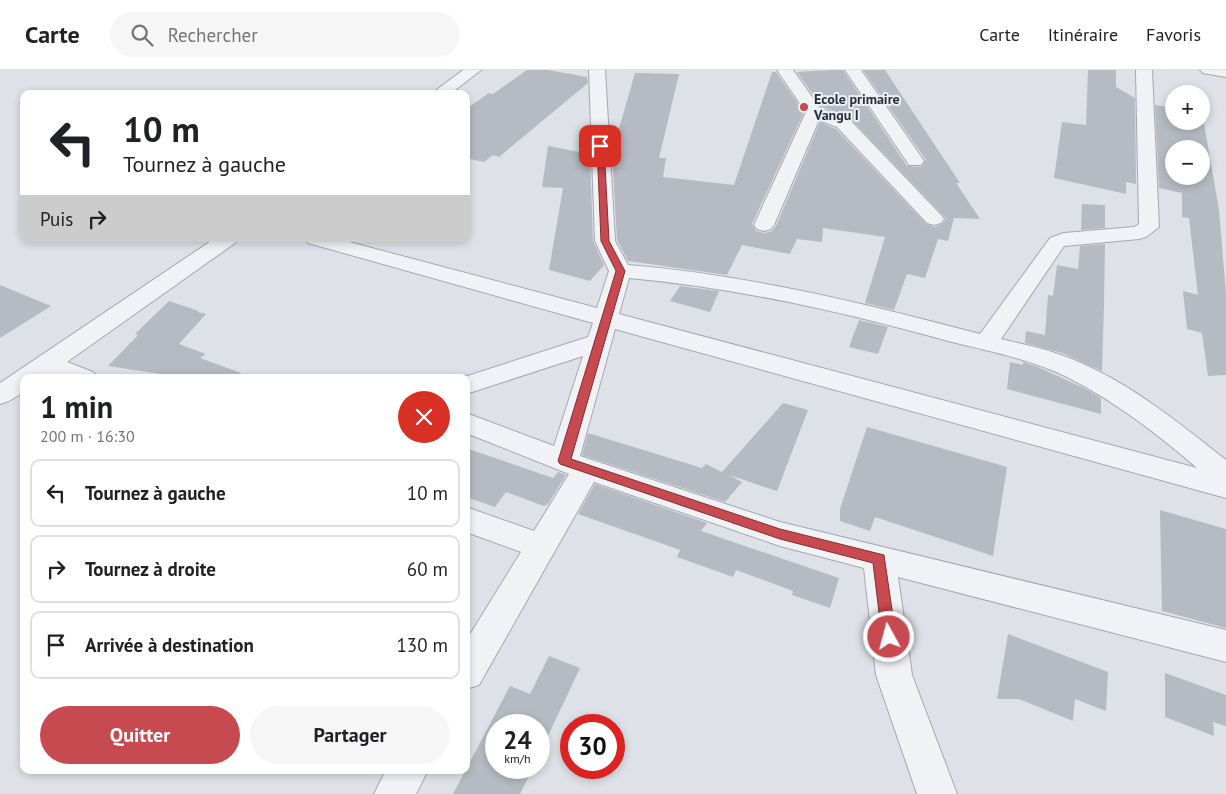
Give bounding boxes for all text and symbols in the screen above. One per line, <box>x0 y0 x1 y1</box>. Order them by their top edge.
search box <box>110 12 460 57</box>
text: Carte <box>25 19 80 50</box>
icon: search <box>128 21 156 49</box>
text: Rechercher <box>168 23 258 47</box>
text: Carte <box>979 23 1020 46</box>
text: Itinéraire <box>1048 23 1118 46</box>
text: Favoris <box>1146 23 1201 46</box>
map controls <box>1165 85 1210 185</box>
button: + <box>1165 85 1210 130</box>
place label: Ecole primaire Vangu I <box>813 90 900 124</box>
marker: Ecole primaire Vangu I <box>798 101 810 113</box>
text: 10 m <box>123 106 200 152</box>
icon: left <box>40 110 105 175</box>
pin <box>579 125 621 167</box>
icon: arrive <box>586 132 614 160</box>
button: − <box>1165 140 1210 185</box>
text: Tournez à gauche <box>123 150 286 178</box>
icon: right <box>83 205 111 233</box>
text: Puis <box>40 207 73 231</box>
text: 1 min <box>40 387 113 426</box>
button: close <box>398 391 450 443</box>
text: 200 m · 16:30 <box>40 426 135 446</box>
icon: left <box>42 479 70 507</box>
text: Tournez à gauche <box>85 481 226 505</box>
text: 10 m <box>407 481 448 505</box>
icon: right <box>42 555 70 583</box>
text: Tournez à droite <box>85 557 216 581</box>
text: 60 m <box>407 557 448 581</box>
position arrow <box>862 610 914 662</box>
icon: arrive <box>42 631 70 659</box>
text: Arrivée à destination <box>85 633 254 657</box>
text: 130 m <box>396 633 448 657</box>
button: Quitter <box>40 706 240 764</box>
button: Partager <box>250 706 450 764</box>
speed limit sign: 30 <box>560 714 625 779</box>
text: 24 <box>503 724 532 756</box>
text: km/h <box>504 751 531 766</box>

